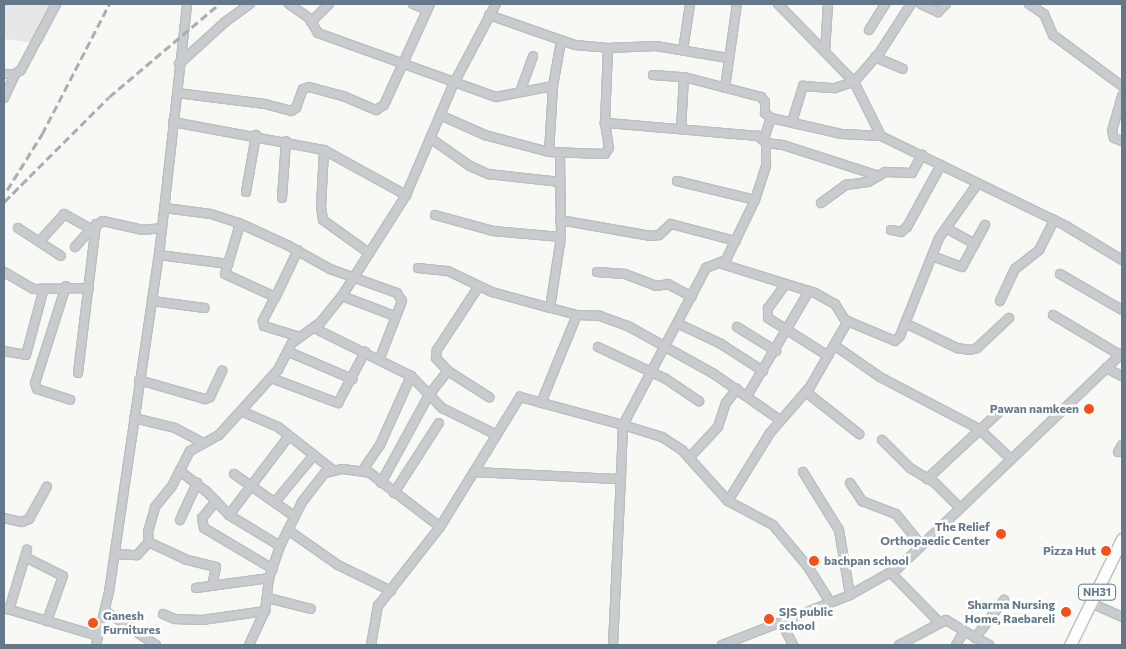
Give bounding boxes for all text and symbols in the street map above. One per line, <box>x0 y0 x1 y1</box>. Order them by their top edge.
place label: Pawan namkeen <box>990 402 1079 416</box>
marker: Pawan namkeen <box>1083 403 1095 415</box>
place label: The Relief Orthopaedic Center <box>880 520 990 548</box>
marker: The Relief Orthopaedic Center <box>994 527 1008 541</box>
place label: Pizza Hut <box>1043 544 1096 558</box>
marker: Pizza Hut <box>1100 545 1112 557</box>
place label: bachpan school <box>824 554 909 568</box>
marker: bachpan school <box>808 555 820 567</box>
road number: NH31 <box>1077 584 1117 600</box>
place label: Sharma Nursing Home, Raebareli <box>965 598 1055 626</box>
place label: SJS public school <box>779 605 833 633</box>
marker: Sharma Nursing Home, Raebareli <box>1059 605 1073 619</box>
place label: Ganesh Furnitures <box>103 609 161 637</box>
marker: SJS public school <box>763 613 775 625</box>
marker: Ganesh Furnitures <box>87 617 99 629</box>

